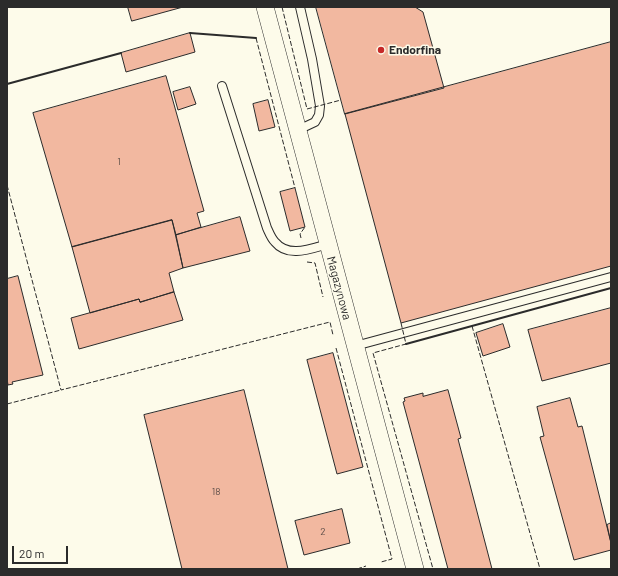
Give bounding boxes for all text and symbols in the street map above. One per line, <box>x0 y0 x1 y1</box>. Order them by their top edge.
place label: Endorfina <box>389 43 441 57</box>
marker: Endorfina <box>376 45 386 55</box>
house number: 1 <box>117 156 121 168</box>
street label: Magazynowa <box>324 255 354 321</box>
house number: 18 <box>212 486 220 498</box>
house number: 2 <box>320 526 326 538</box>
scale bar <box>14 538 70 564</box>
text: 20 m <box>19 546 45 560</box>

